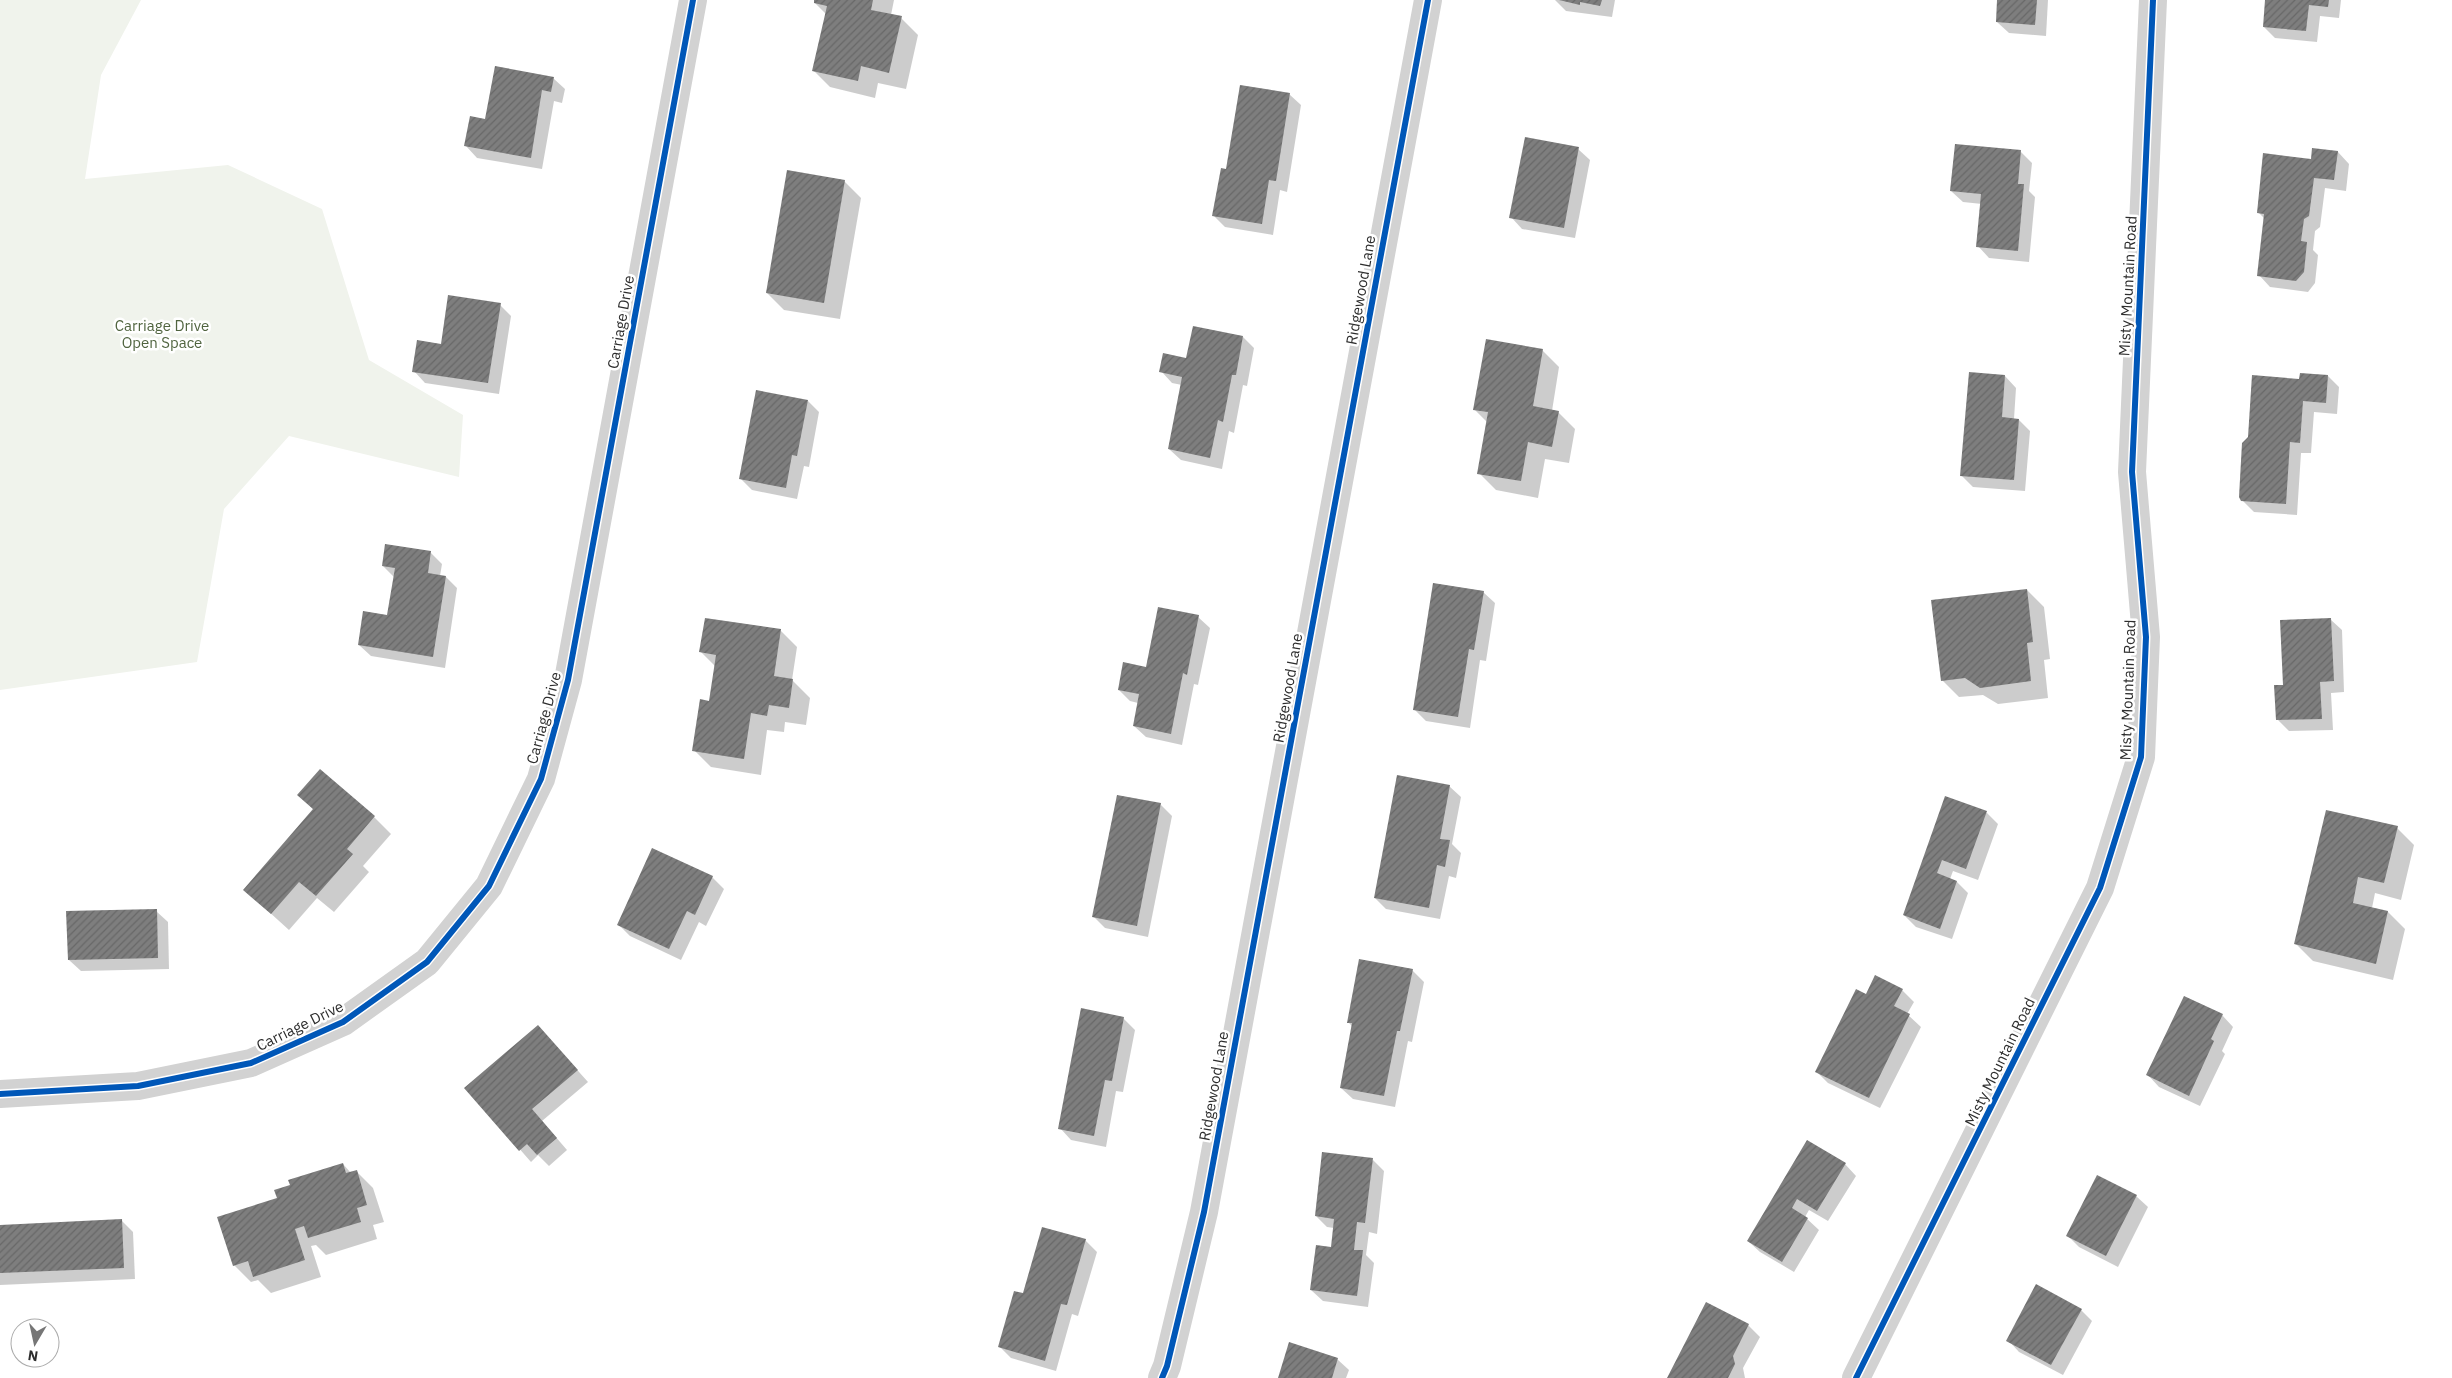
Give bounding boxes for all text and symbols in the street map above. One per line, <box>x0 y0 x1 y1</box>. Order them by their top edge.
street label: Misty Mountain Road <box>2114 215 2141 357</box>
street label: Ridgewood Lane <box>1342 234 1379 346</box>
street label: Carriage Drive <box>603 274 638 370</box>
park label: Carriage Drive Open Space <box>115 316 209 352</box>
street label: Misty Mountain Road <box>2116 619 2139 761</box>
street label: Ridgewood Lane <box>1269 632 1306 744</box>
street label: Carriage Drive <box>522 670 565 766</box>
street label: Misty Mountain Road <box>1960 994 2039 1129</box>
street label: Carriage Drive <box>253 996 346 1055</box>
street label: Ridgewood Lane <box>1195 1030 1232 1142</box>
north arrow <box>10 1318 60 1368</box>
text: N <box>27 1346 39 1366</box>

